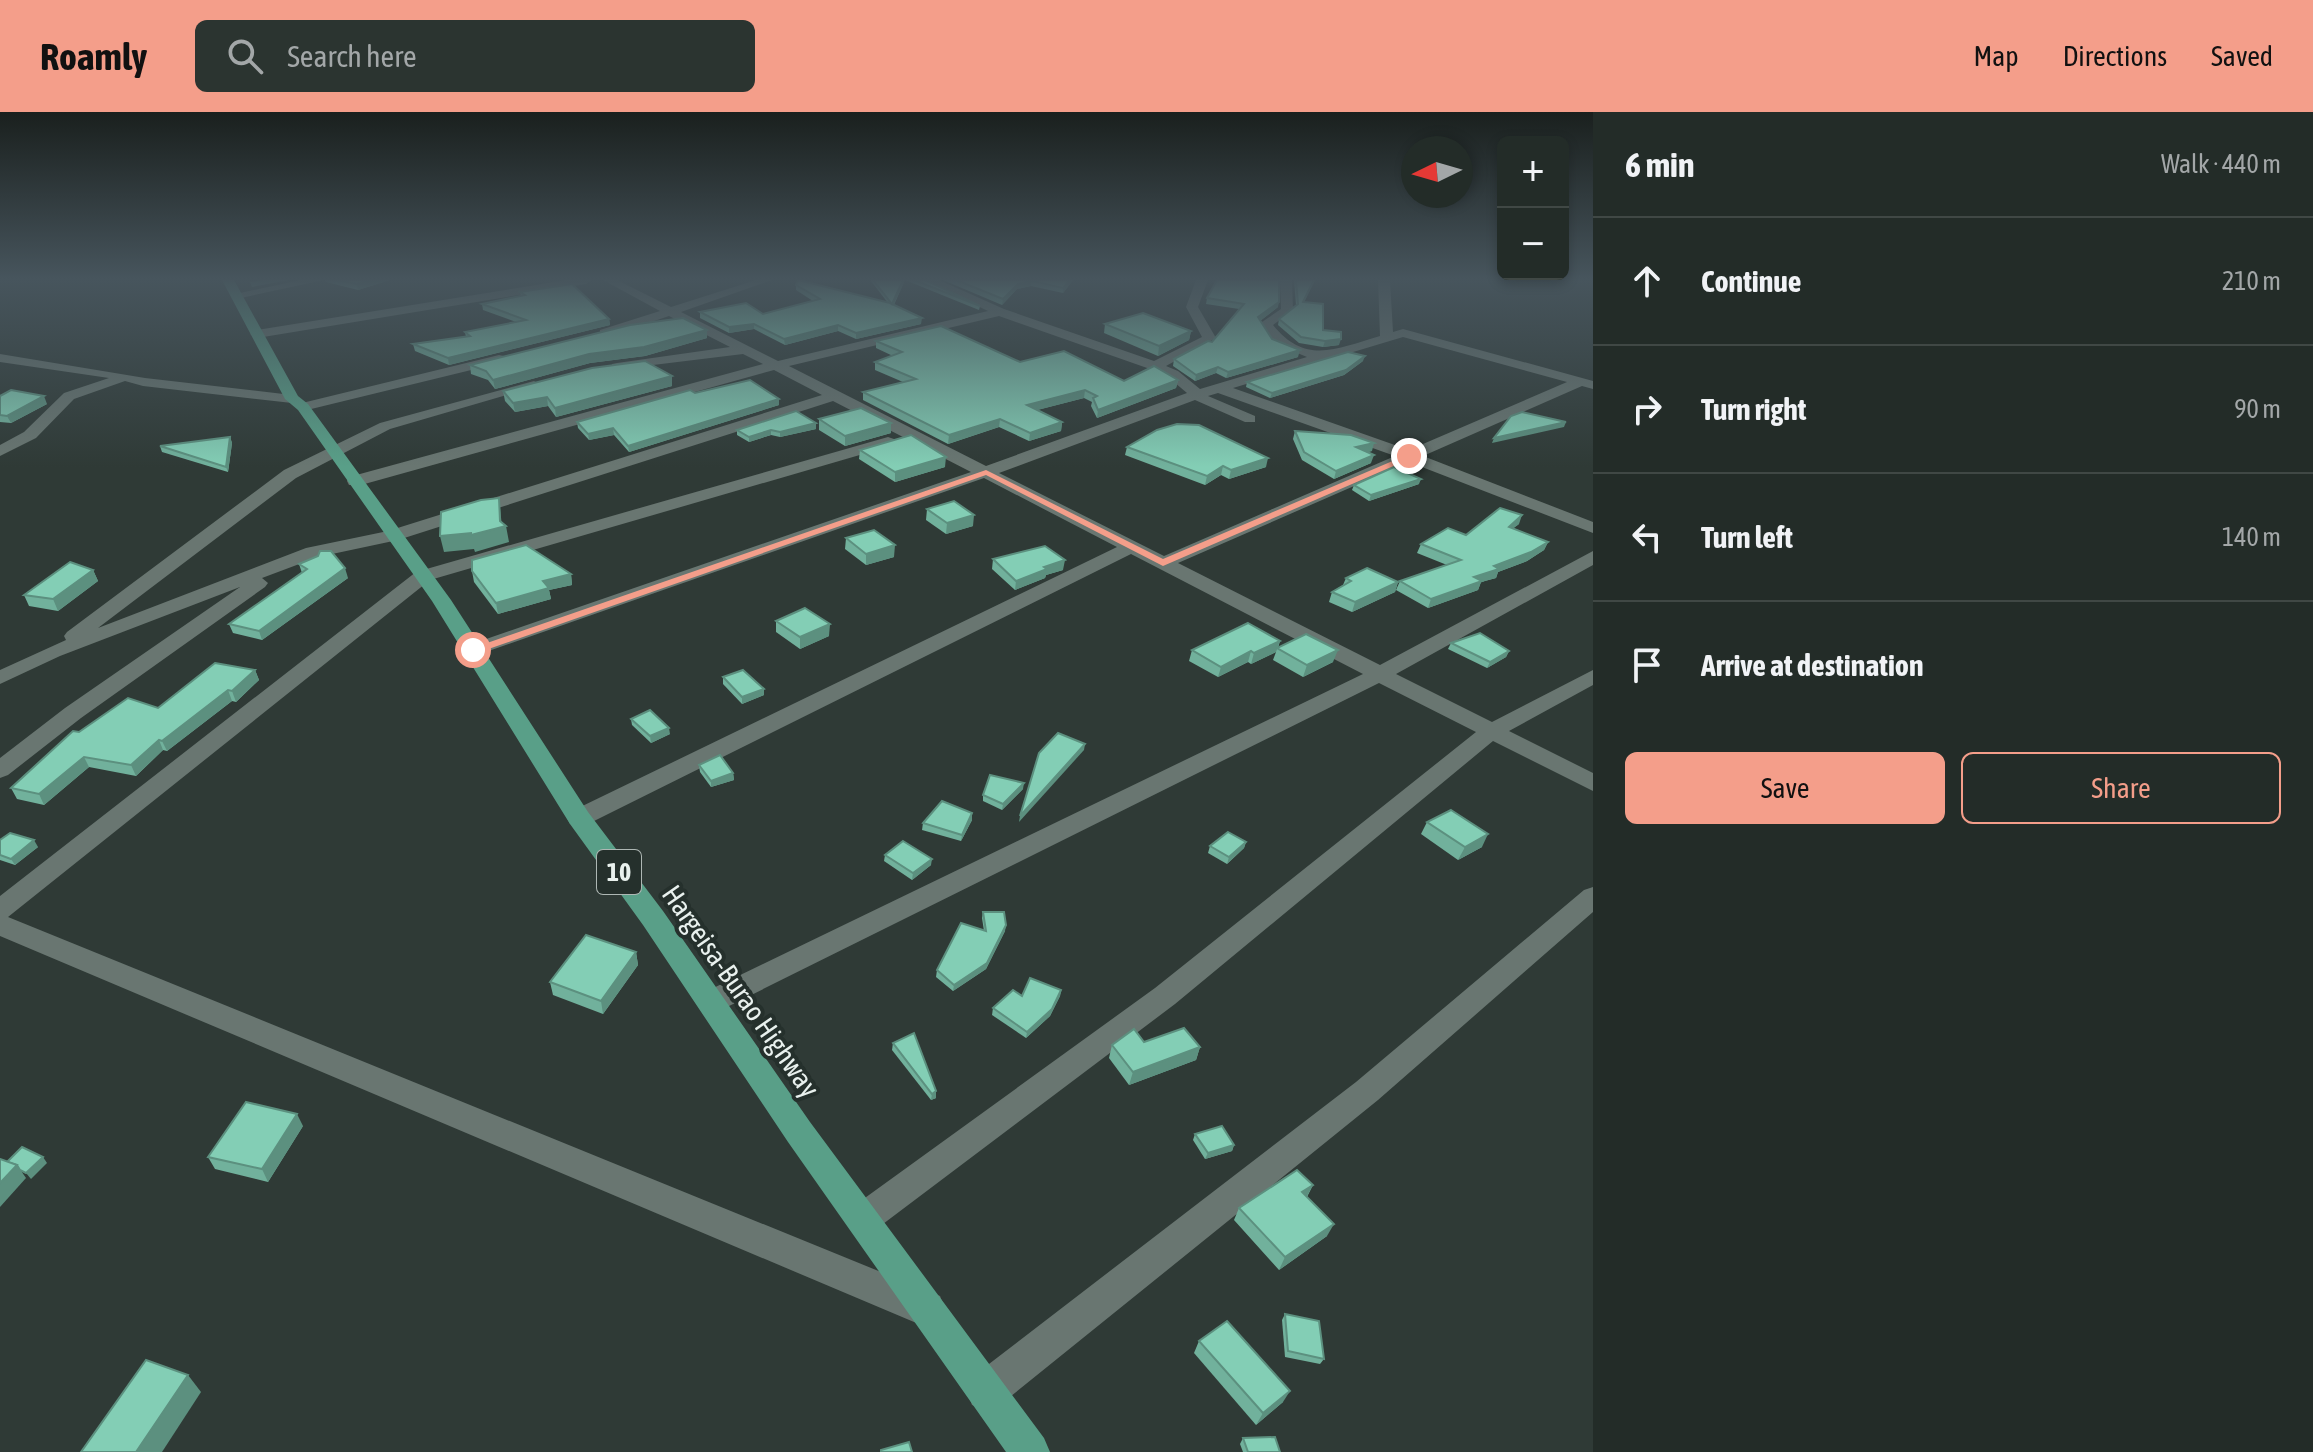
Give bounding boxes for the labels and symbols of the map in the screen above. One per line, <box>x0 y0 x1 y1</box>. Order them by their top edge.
north arrow <box>1401 136 1473 208</box>
route end <box>1391 438 1427 474</box>
route start <box>455 632 491 668</box>
road number: 10 <box>597 850 641 894</box>
street label: Hargeisa-Burao Highway <box>656 879 826 1103</box>

